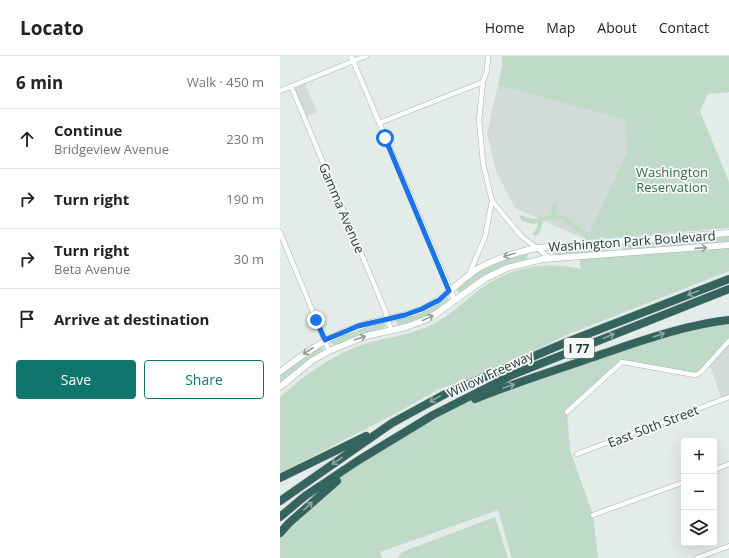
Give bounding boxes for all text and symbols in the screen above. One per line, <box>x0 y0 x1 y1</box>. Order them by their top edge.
text: Locato <box>20 15 84 41</box>
text: Home <box>485 18 524 37</box>
text: Map <box>546 18 575 37</box>
text: About <box>597 18 637 37</box>
text: Contact <box>659 18 709 37</box>
text: 6 min <box>16 71 63 94</box>
text: Walk · 450 m <box>187 73 264 91</box>
text: Continue <box>54 120 122 140</box>
icon: ahead <box>16 128 38 150</box>
route start <box>376 129 394 147</box>
text: 230 m <box>226 130 264 148</box>
text: Bridgeview Avenue <box>54 140 169 158</box>
street label: Gamma Avenue <box>315 160 369 256</box>
park label: Washington Reservation <box>636 163 708 196</box>
icon: right <box>16 188 38 210</box>
text: Turn right <box>54 189 129 209</box>
text: 190 m <box>226 190 264 208</box>
street label: Washington Park Boulevard <box>548 226 716 256</box>
text: Turn right <box>54 240 129 260</box>
one-way arrow <box>694 244 707 251</box>
icon: right <box>16 248 38 270</box>
text: 30 m <box>234 250 264 268</box>
one-way arrow <box>503 252 516 259</box>
text: Beta Avenue <box>54 260 130 278</box>
one-way arrow <box>687 290 699 298</box>
icon: arrive <box>16 308 38 330</box>
text: Arrive at destination <box>54 309 209 329</box>
route end <box>307 311 325 329</box>
one-way arrow <box>422 314 434 321</box>
one-way arrow <box>652 331 664 339</box>
one-way arrow <box>603 332 615 340</box>
one-way arrow <box>354 334 367 341</box>
road number: I 77 <box>564 338 594 358</box>
street label: Willow Freeway <box>444 346 537 402</box>
one-way arrow <box>302 347 314 355</box>
button: Save <box>16 360 136 399</box>
button: Share <box>144 360 264 399</box>
one-way arrow <box>503 382 515 390</box>
one-way arrow <box>429 396 441 404</box>
street label: East 50th Street <box>605 400 701 452</box>
map controls <box>681 438 717 546</box>
button: + <box>681 438 717 474</box>
one-way arrow <box>332 457 343 465</box>
button: − <box>681 474 717 510</box>
one-way arrow <box>303 501 313 511</box>
button: layers <box>681 510 717 546</box>

